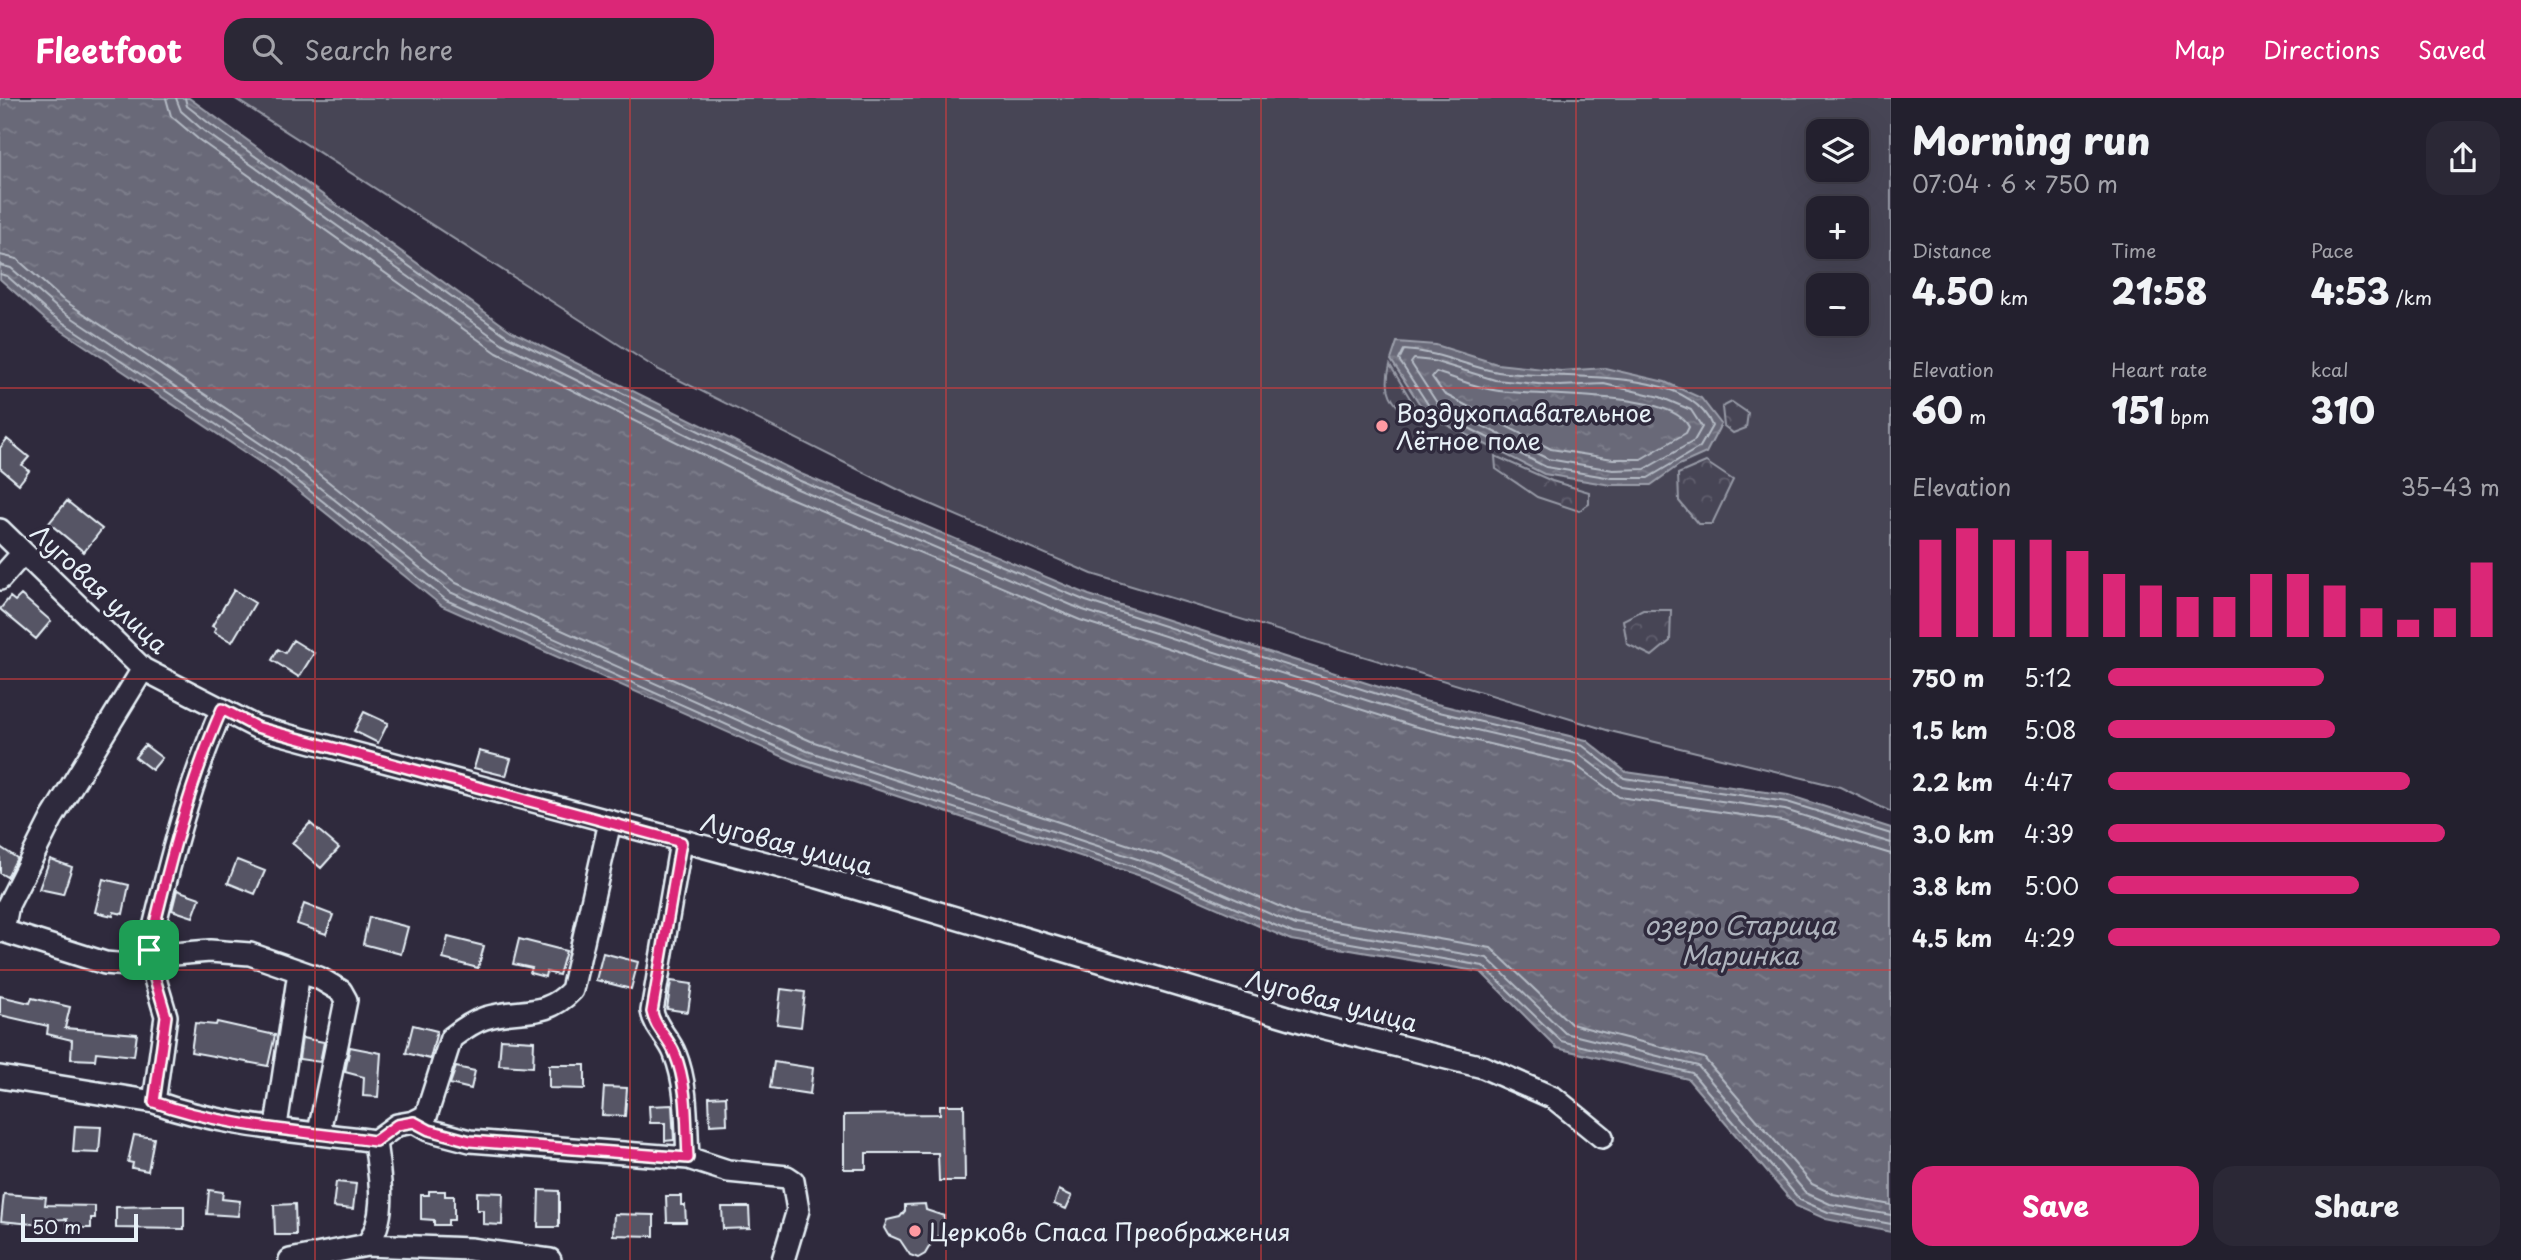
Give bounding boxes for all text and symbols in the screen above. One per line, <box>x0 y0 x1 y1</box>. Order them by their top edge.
search box <box>224 18 714 81</box>
text: Fleetfoot <box>35 24 182 74</box>
icon: search <box>248 30 286 68</box>
text: Search here <box>304 30 453 69</box>
text: Map <box>2174 31 2225 67</box>
text: Directions <box>2263 31 2380 67</box>
text: Saved <box>2418 31 2486 67</box>
text: Morning run <box>1912 111 2150 168</box>
map controls <box>1806 119 1869 336</box>
button: layers <box>1806 119 1869 182</box>
button: share <box>2426 121 2500 195</box>
text: 07:04 · 6 × 750 m <box>1912 166 2118 201</box>
button: + <box>1806 196 1869 259</box>
text: Distance <box>1912 236 1992 264</box>
text: Time <box>2111 236 2156 264</box>
text: Pace <box>2311 236 2354 264</box>
text: 4.50 <box>1912 264 1994 317</box>
text: 21:58 <box>2111 264 2207 317</box>
text: 4:53 <box>2311 264 2390 317</box>
button: − <box>1806 273 1869 336</box>
text: km <box>1994 283 2028 311</box>
text: /km <box>2390 283 2432 311</box>
text: Elevation <box>1912 355 1994 383</box>
text: Heart rate <box>2111 355 2207 383</box>
text: kcal <box>2311 355 2349 383</box>
text: 60 <box>1912 383 1963 436</box>
text: 151 <box>2111 383 2164 436</box>
text: 310 <box>2311 383 2375 436</box>
place label: Воздухоплавательное Лётное поле <box>1396 394 1652 458</box>
text: m <box>1963 402 1986 430</box>
text: bpm <box>2164 402 2210 430</box>
marker: Воздухоплавательное Лётное поле <box>1374 418 1390 434</box>
text: Elevation <box>1912 469 2011 504</box>
text: 35–43 m <box>2401 469 2500 504</box>
street label: Луговая улица <box>23 515 177 661</box>
text: 750 m <box>1912 660 1984 695</box>
text: 5:12 <box>2024 660 2072 695</box>
text: 1.5 km <box>1912 712 1988 747</box>
text: 5:08 <box>2024 712 2077 747</box>
text: 2.2 km <box>1912 764 1993 799</box>
text: 4:47 <box>2024 764 2073 799</box>
street label: Луговая улица <box>697 803 877 883</box>
text: 3.0 km <box>1912 816 1994 851</box>
text: 4:39 <box>2024 816 2074 851</box>
text: 3.8 km <box>1912 868 1992 903</box>
text: 5:00 <box>2024 868 2079 903</box>
water label: озеро Старица Маринка <box>1644 905 1836 974</box>
pin <box>119 920 179 980</box>
text: 4.5 km <box>1912 920 1992 955</box>
text: 4:29 <box>2024 920 2075 955</box>
icon: arrive <box>130 931 168 969</box>
street label: Луговая улица <box>1242 960 1422 1040</box>
button: Save <box>1912 1166 2199 1246</box>
button: Share <box>2213 1166 2500 1246</box>
scale bar <box>21 1211 138 1243</box>
text: 50 m <box>32 1212 81 1240</box>
place label: Церковь Спаса Преображения <box>929 1213 1291 1249</box>
marker: Церковь Спаса Преображения <box>907 1223 923 1239</box>

